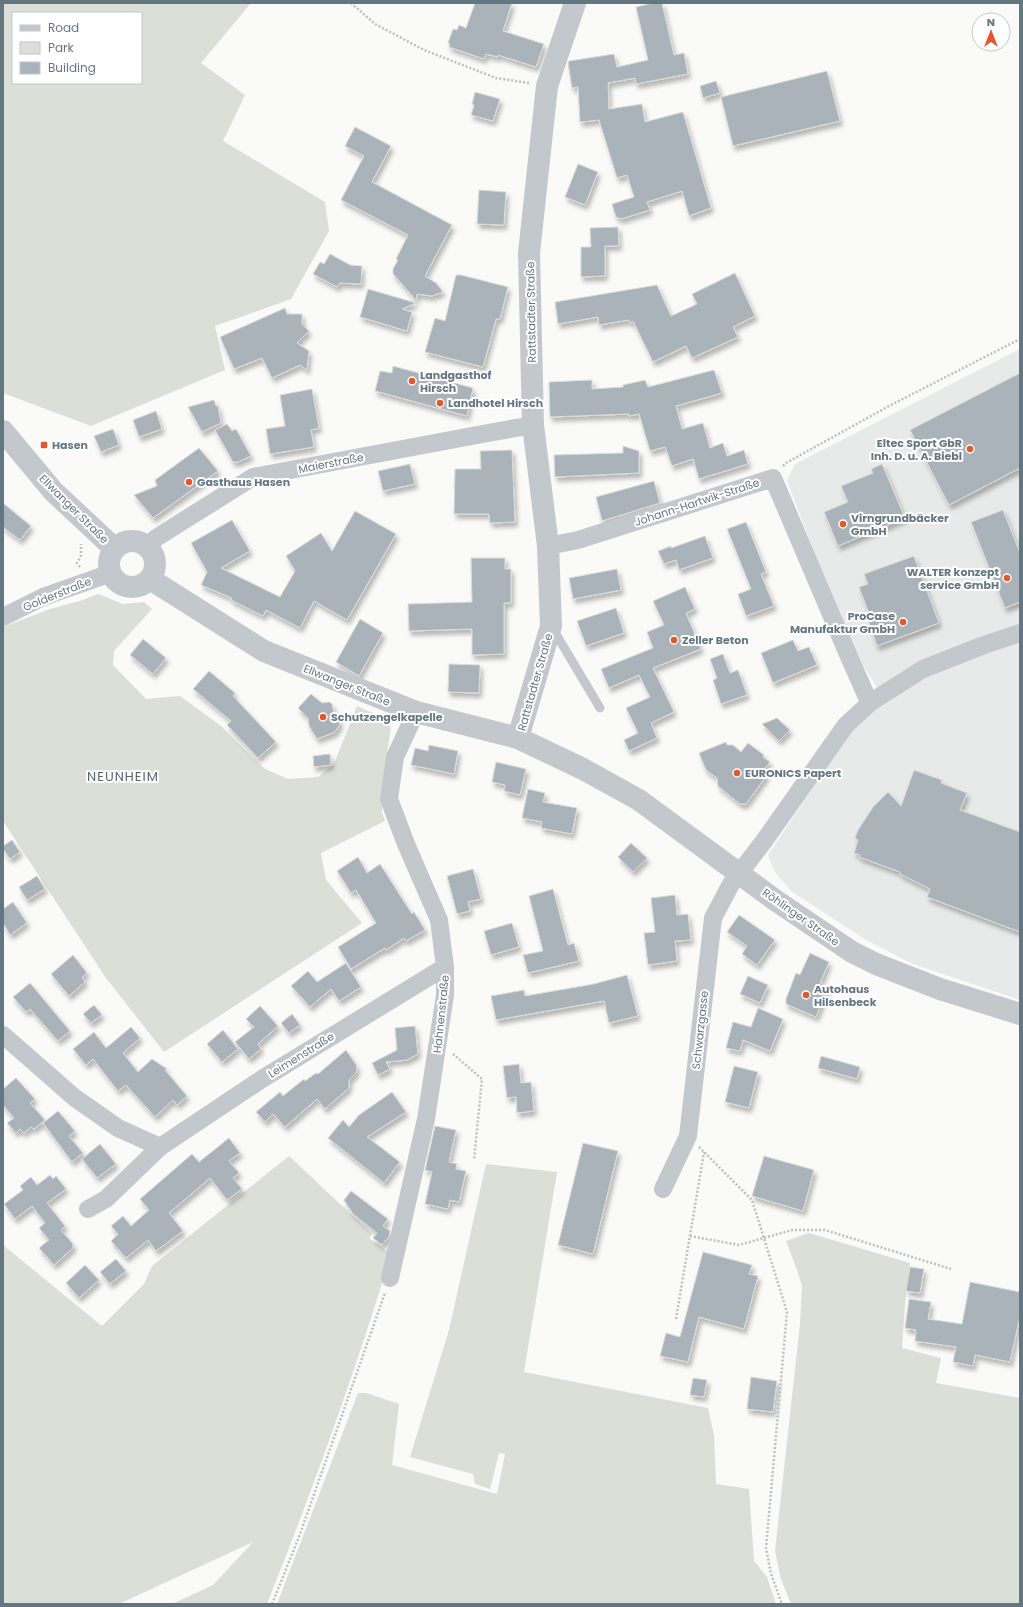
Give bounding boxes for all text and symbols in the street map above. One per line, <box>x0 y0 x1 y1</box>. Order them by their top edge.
legend <box>12 12 142 84</box>
north arrow <box>971 12 1011 52</box>
text: N <box>987 14 995 30</box>
text: Road <box>48 19 79 36</box>
text: Park <box>48 39 75 56</box>
text: Building <box>48 59 96 76</box>
street label: Rattstadter Straße <box>522 261 540 363</box>
place label: Landgasthof Hirsch <box>420 367 492 396</box>
marker: Landgasthof Hirsch <box>407 376 417 386</box>
place label: Landhotel Hirsch <box>448 395 543 411</box>
marker: Landhotel Hirsch <box>435 398 445 408</box>
place label: Eltec Sport GbR Inh. D. u. A. Biebl <box>871 435 962 464</box>
place label: Hasen <box>52 437 88 453</box>
marker: Hasen <box>39 440 49 450</box>
marker: Eltec Sport GbR Inh. D. u. A. Biebl <box>965 444 975 454</box>
street label: Maierstraße <box>297 449 365 477</box>
street label: Ellwanger Straße <box>36 471 112 547</box>
place label: Gasthaus Hasen <box>197 474 290 490</box>
street label: Johann-Hartwik-Straße <box>633 474 762 530</box>
marker: Gasthaus Hasen <box>184 477 194 487</box>
place label: Virngrundbäcker GmbH <box>851 510 949 539</box>
marker: Virngrundbäcker GmbH <box>838 519 848 529</box>
place label: WALTER konzept service GmbH <box>907 564 1000 593</box>
street label: Golderstraße <box>21 573 94 615</box>
marker: WALTER konzept service GmbH <box>1002 573 1012 583</box>
place label: ProCase Manufaktur GmbH <box>790 608 895 637</box>
marker: ProCase Manufaktur GmbH <box>898 617 908 627</box>
street label: Rattstadter Straße <box>513 631 557 733</box>
place label: Zeller Beton <box>682 632 749 648</box>
marker: Zeller Beton <box>669 635 679 645</box>
street label: Ellwanger Straße <box>301 660 393 710</box>
place label: Schutzengelkapelle <box>331 709 443 725</box>
marker: Schutzengelkapelle <box>318 712 328 722</box>
place label: EURONICS Papert <box>745 765 842 781</box>
district label: NEUNHEIM <box>87 767 159 786</box>
marker: EURONICS Papert <box>732 768 742 778</box>
street label: Röhlinger Straße <box>759 884 843 950</box>
street label: Hahnenstraße <box>429 974 453 1054</box>
place label: Autohaus Hilsenbeck <box>814 981 877 1010</box>
street label: Schwarzgasse <box>688 990 712 1070</box>
marker: Autohaus Hilsenbeck <box>801 990 811 1000</box>
street label: Leimenstraße <box>265 1028 337 1082</box>

